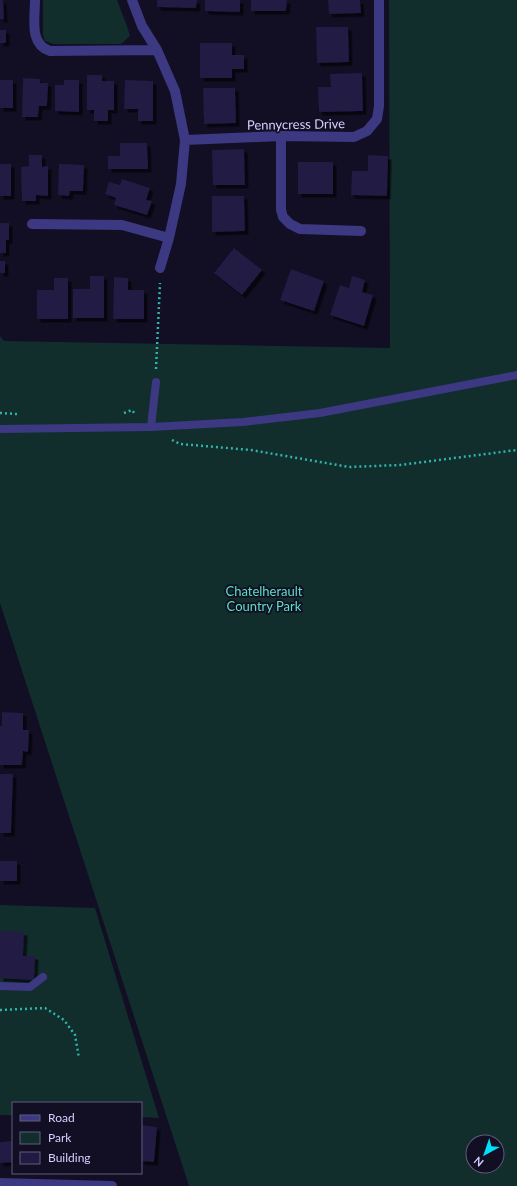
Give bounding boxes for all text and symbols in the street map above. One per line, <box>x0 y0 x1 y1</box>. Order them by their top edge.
street label: Pennycress Drive <box>247 115 345 133</box>
park label: Chatelherault Country Park <box>225 583 303 614</box>
legend <box>12 1102 142 1174</box>
text: Road <box>48 1110 75 1125</box>
text: Park <box>48 1130 72 1145</box>
north arrow <box>465 1134 505 1174</box>
text: Building <box>48 1150 91 1165</box>
text: N <box>471 1154 486 1170</box>

